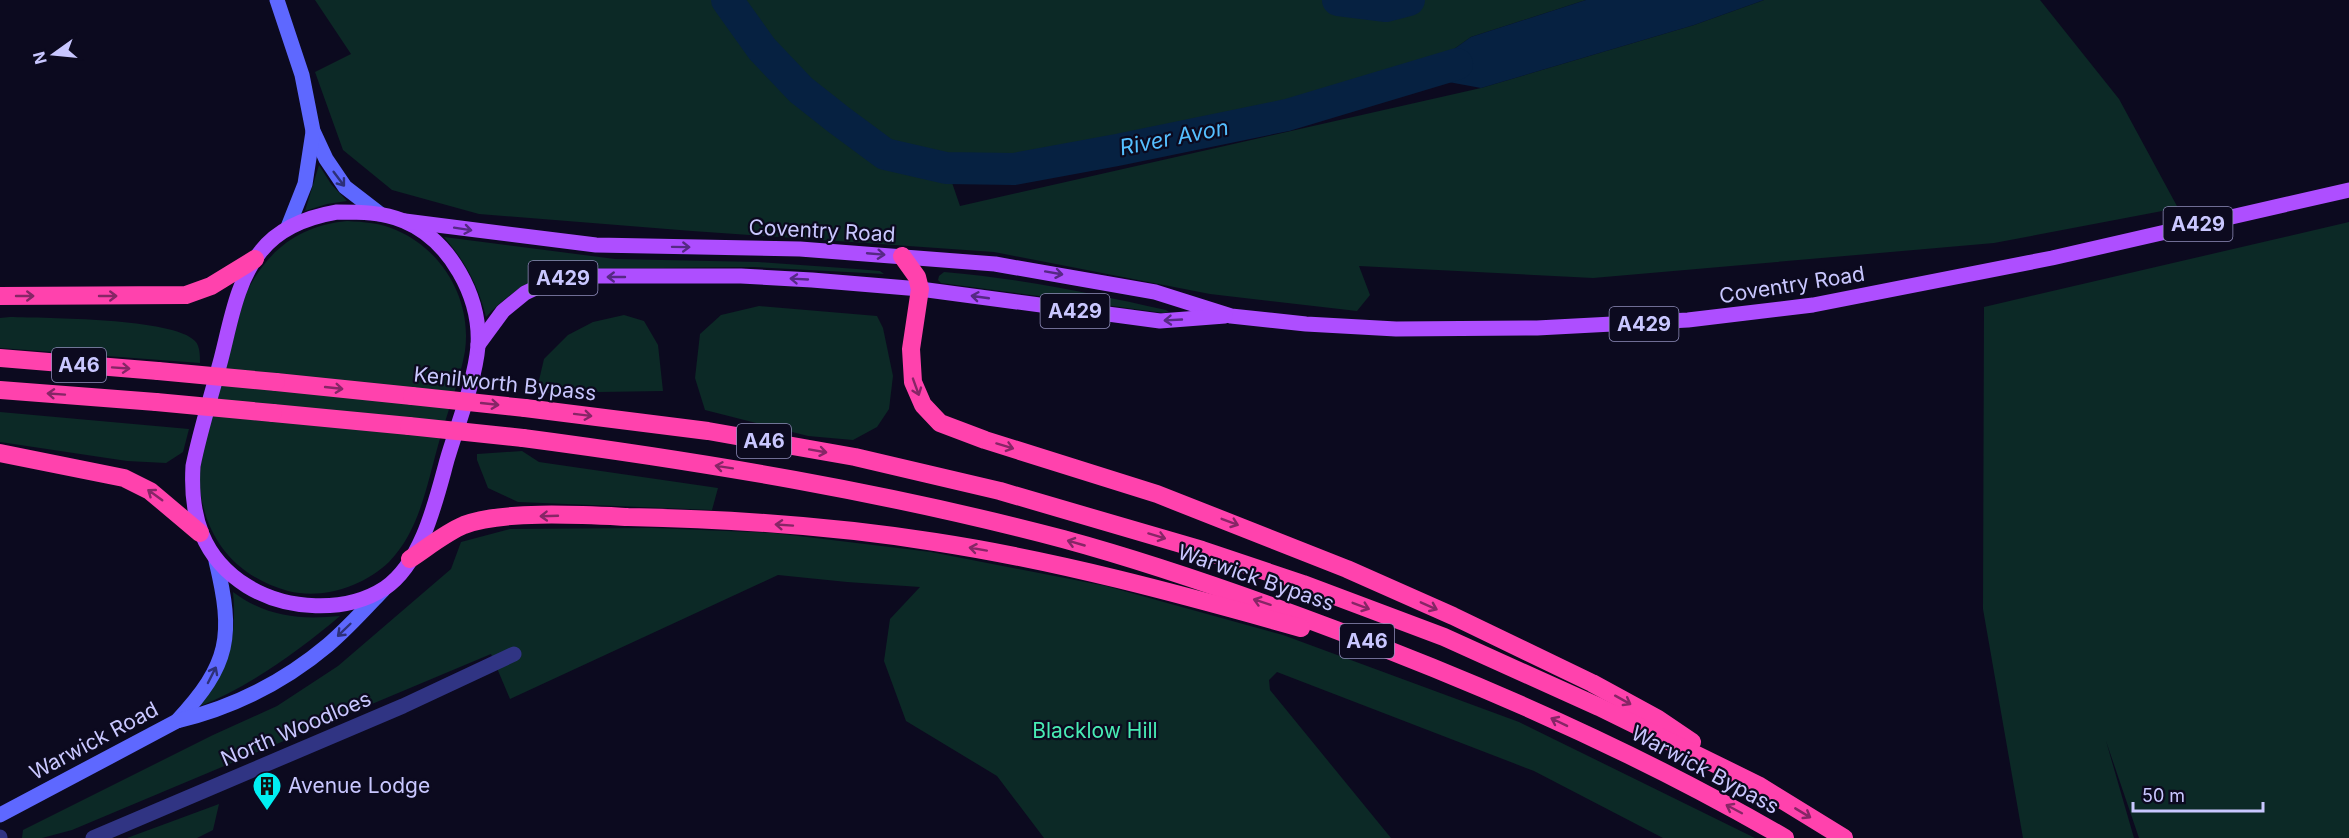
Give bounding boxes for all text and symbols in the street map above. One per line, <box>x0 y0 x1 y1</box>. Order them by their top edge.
north arrow <box>24 24 84 84</box>
text: N <box>28 49 51 66</box>
water label: River Avon <box>1117 114 1231 160</box>
one-way arrow <box>333 170 345 186</box>
road number: A429 <box>2164 207 2232 241</box>
street label: Coventry Road <box>748 214 896 247</box>
one-way arrow <box>452 223 472 234</box>
one-way arrow <box>670 241 690 253</box>
one-way arrow <box>865 249 885 260</box>
road number: A429 <box>528 261 598 295</box>
street label: Coventry Road <box>1717 261 1866 308</box>
one-way arrow <box>1044 268 1063 279</box>
one-way arrow <box>607 271 627 283</box>
one-way arrow <box>789 273 809 284</box>
one-way arrow <box>14 290 34 302</box>
one-way arrow <box>98 290 118 302</box>
one-way arrow <box>970 292 990 303</box>
road number: A429 <box>1040 294 1110 328</box>
road number: A429 <box>1610 307 1678 341</box>
one-way arrow <box>1164 315 1184 326</box>
road number: A46 <box>52 348 106 382</box>
street label: Kenilworth Bypass <box>412 361 598 406</box>
one-way arrow <box>111 363 131 374</box>
one-way arrow <box>912 378 923 396</box>
one-way arrow <box>324 383 343 394</box>
one-way arrow <box>47 388 67 399</box>
one-way arrow <box>479 399 499 410</box>
one-way arrow <box>573 410 593 421</box>
road number: A46 <box>737 424 791 458</box>
one-way arrow <box>995 441 1014 452</box>
one-way arrow <box>807 446 827 457</box>
one-way arrow <box>714 461 734 472</box>
one-way arrow <box>148 489 164 501</box>
one-way arrow <box>539 511 559 522</box>
one-way arrow <box>1220 517 1239 528</box>
one-way arrow <box>775 519 795 530</box>
one-way arrow <box>1147 531 1166 542</box>
one-way arrow <box>1067 537 1086 548</box>
street label: Warwick Bypass <box>1175 539 1338 616</box>
one-way arrow <box>968 544 988 555</box>
one-way arrow <box>1253 596 1272 607</box>
one-way arrow <box>1351 601 1370 612</box>
one-way arrow <box>1420 601 1438 612</box>
one-way arrow <box>337 623 352 637</box>
road number: A46 <box>1340 624 1394 658</box>
one-way arrow <box>207 667 218 685</box>
street label: North Woodloes <box>217 686 375 771</box>
one-way arrow <box>1614 694 1631 706</box>
street label: Warwick Road <box>25 696 162 785</box>
one-way arrow <box>1551 716 1569 728</box>
park label: Blacklow Hill <box>1032 718 1158 743</box>
street label: Warwick Bypass <box>1627 720 1783 819</box>
building icon: Avenue Lodge <box>251 770 283 812</box>
place label: Avenue Lodge <box>288 773 430 798</box>
scale bar <box>2133 775 2264 813</box>
text: 50 m <box>2142 785 2185 806</box>
one-way arrow <box>1726 803 1743 815</box>
one-way arrow <box>1794 807 1811 819</box>

